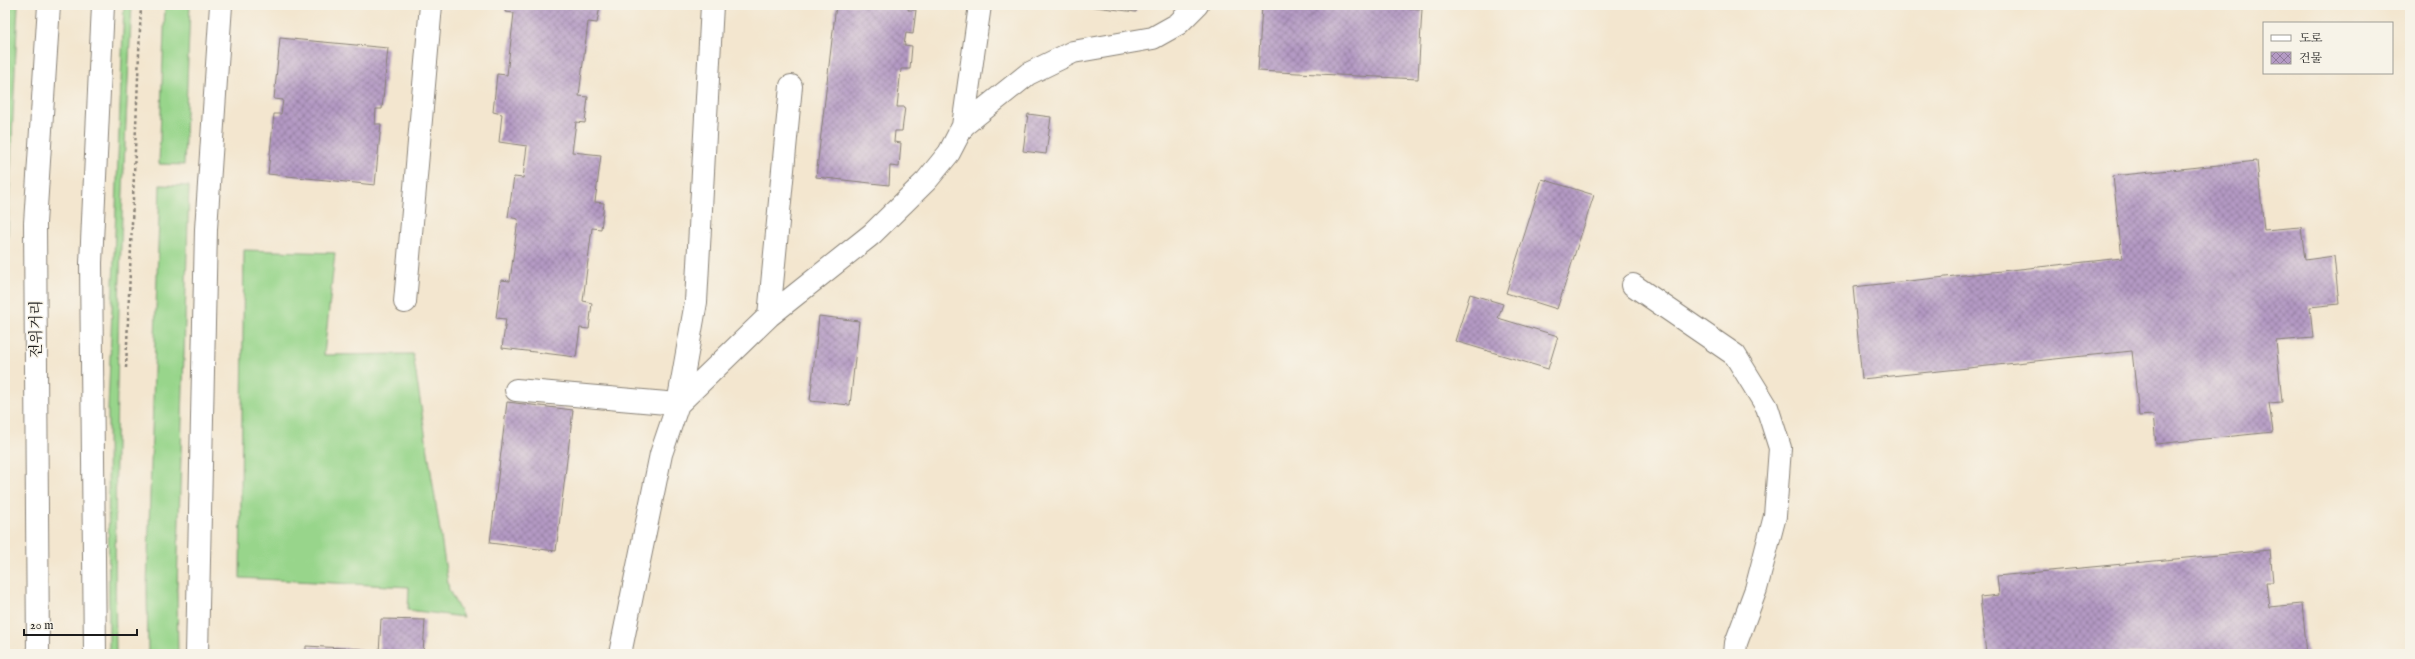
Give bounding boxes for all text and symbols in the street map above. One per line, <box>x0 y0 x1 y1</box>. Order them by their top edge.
legend <box>2263 22 2393 74</box>
text: 도로 <box>2299 31 2323 46</box>
text: 건물 <box>2299 51 2323 66</box>
street label: 전위거리 <box>27 300 46 358</box>
scale bar <box>24 611 137 637</box>
text: 20 m <box>30 618 53 633</box>

